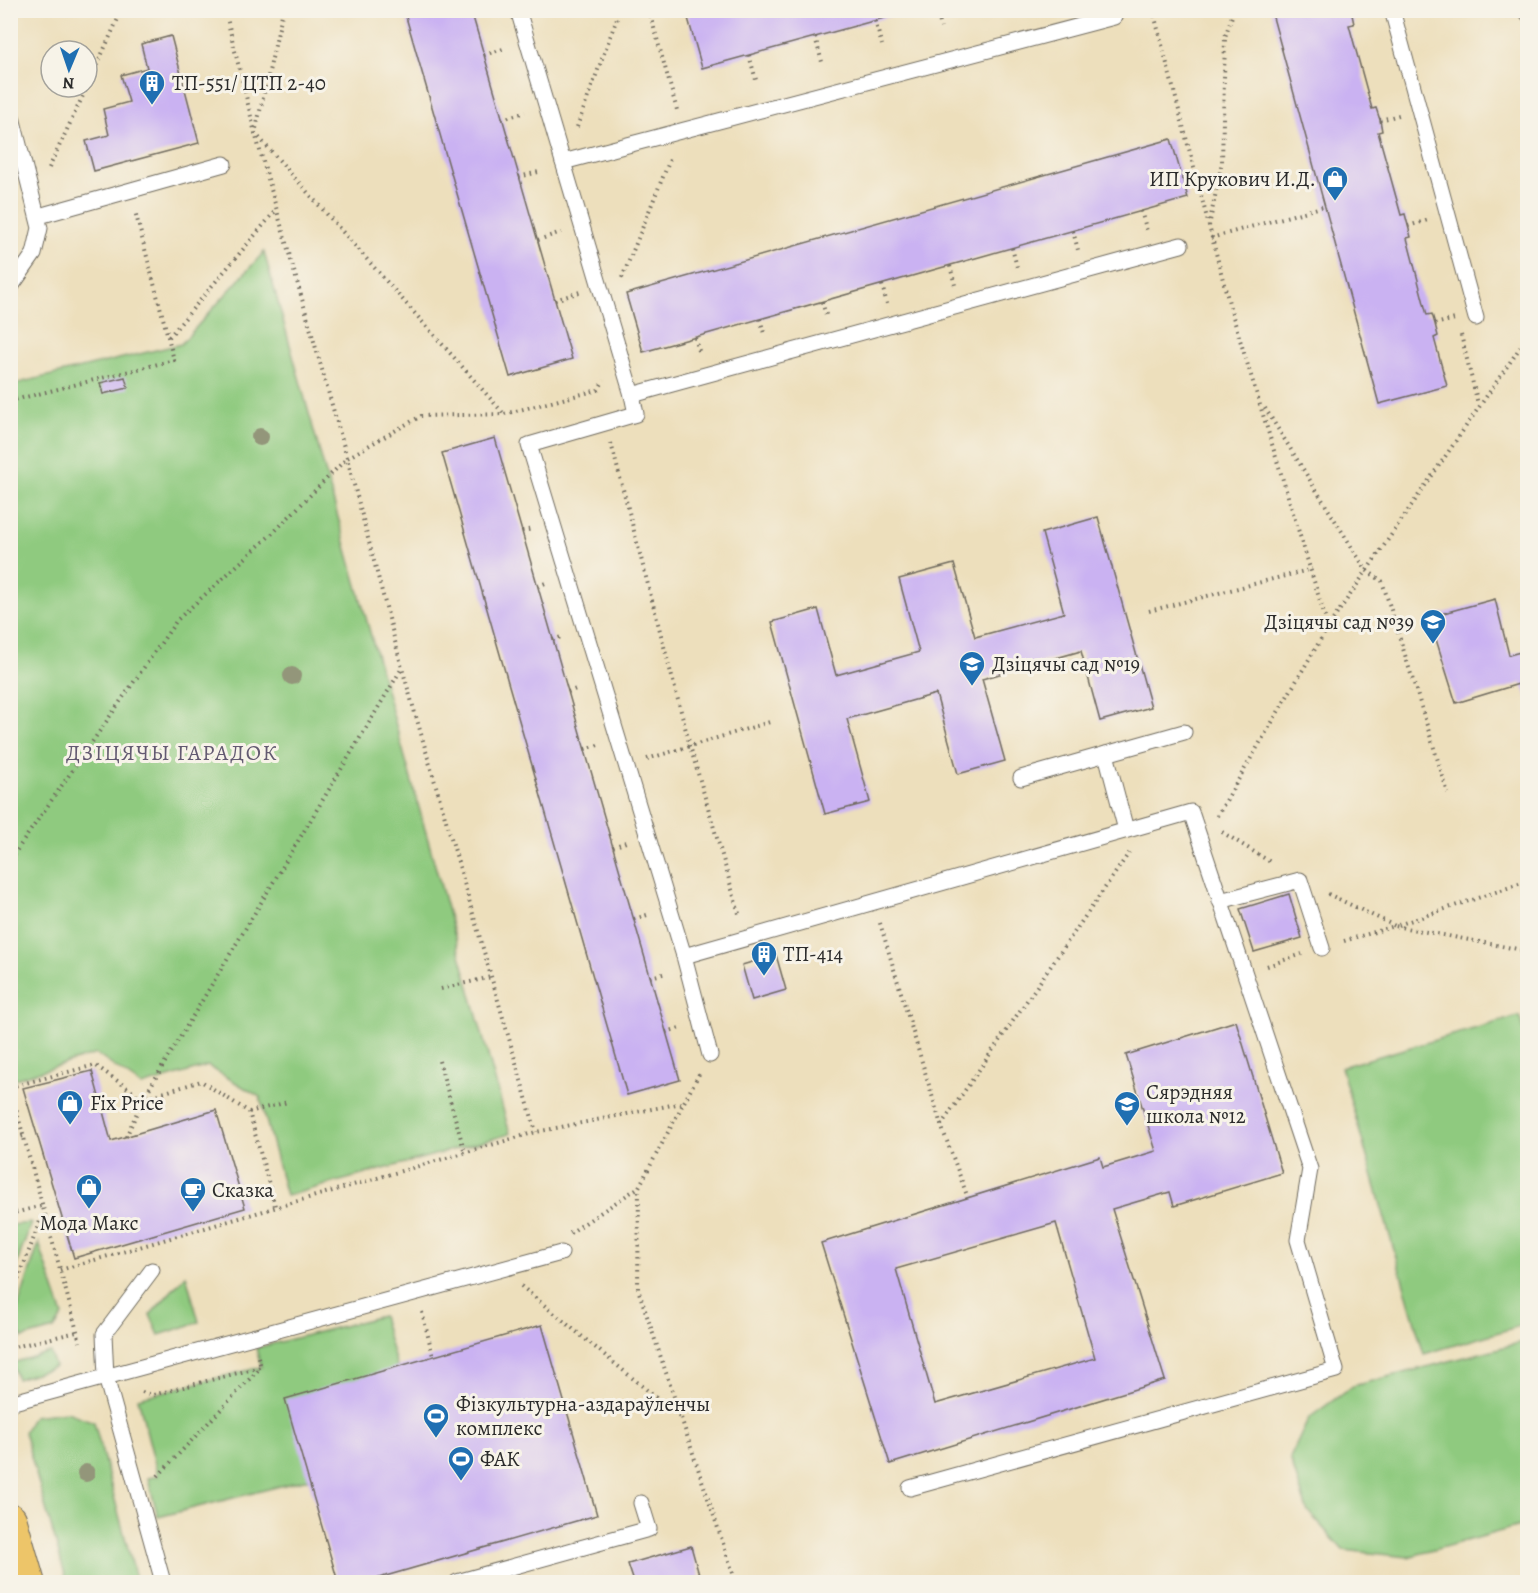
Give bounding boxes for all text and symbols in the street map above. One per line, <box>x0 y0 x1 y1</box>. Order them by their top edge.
north arrow <box>39 39 99 99</box>
building icon: ТП-551/ ЦТП 2-40 <box>137 68 167 106</box>
place label: ТП-551/ ЦТП 2-40 <box>172 69 326 97</box>
text: N <box>62 72 75 94</box>
shop icon: ИП Крукович И.Д. <box>1320 164 1350 202</box>
place label: ИП Крукович И.Д. <box>1149 165 1316 193</box>
school or university icon: Дзіцячы сад №39 <box>1418 607 1448 645</box>
place label: Дзіцячы сад №39 <box>1264 608 1414 636</box>
school or university icon: Дзіцячы сад №19 <box>957 649 987 687</box>
place label: Дзіцячы сад №19 <box>992 650 1140 678</box>
district label: ДЗІЦЯЧЫ ГАРАДОК <box>66 738 278 768</box>
building icon: ТП-414 <box>749 939 779 977</box>
place label: ТП-414 <box>783 940 843 968</box>
place label: Сярэдняя школа №12 <box>1146 1078 1246 1130</box>
shop icon: Fix Price <box>55 1088 85 1126</box>
place label: Fix Price <box>90 1089 164 1117</box>
school or university icon: Сярэдняя школа №12 <box>1112 1089 1142 1127</box>
shop icon: Мода Макс <box>74 1172 104 1210</box>
cafe icon: Сказка <box>178 1175 208 1213</box>
place label: Сказка <box>212 1176 274 1204</box>
place label: Мода Макс <box>40 1209 138 1237</box>
place label: Фізкультурна-аздараўленчы комплекс <box>456 1390 710 1442</box>
sports icon: Фізкультурна-аздараўленчы комплекс <box>421 1401 451 1439</box>
sports icon: ФАК <box>446 1444 476 1482</box>
place label: ФАК <box>480 1445 520 1473</box>

